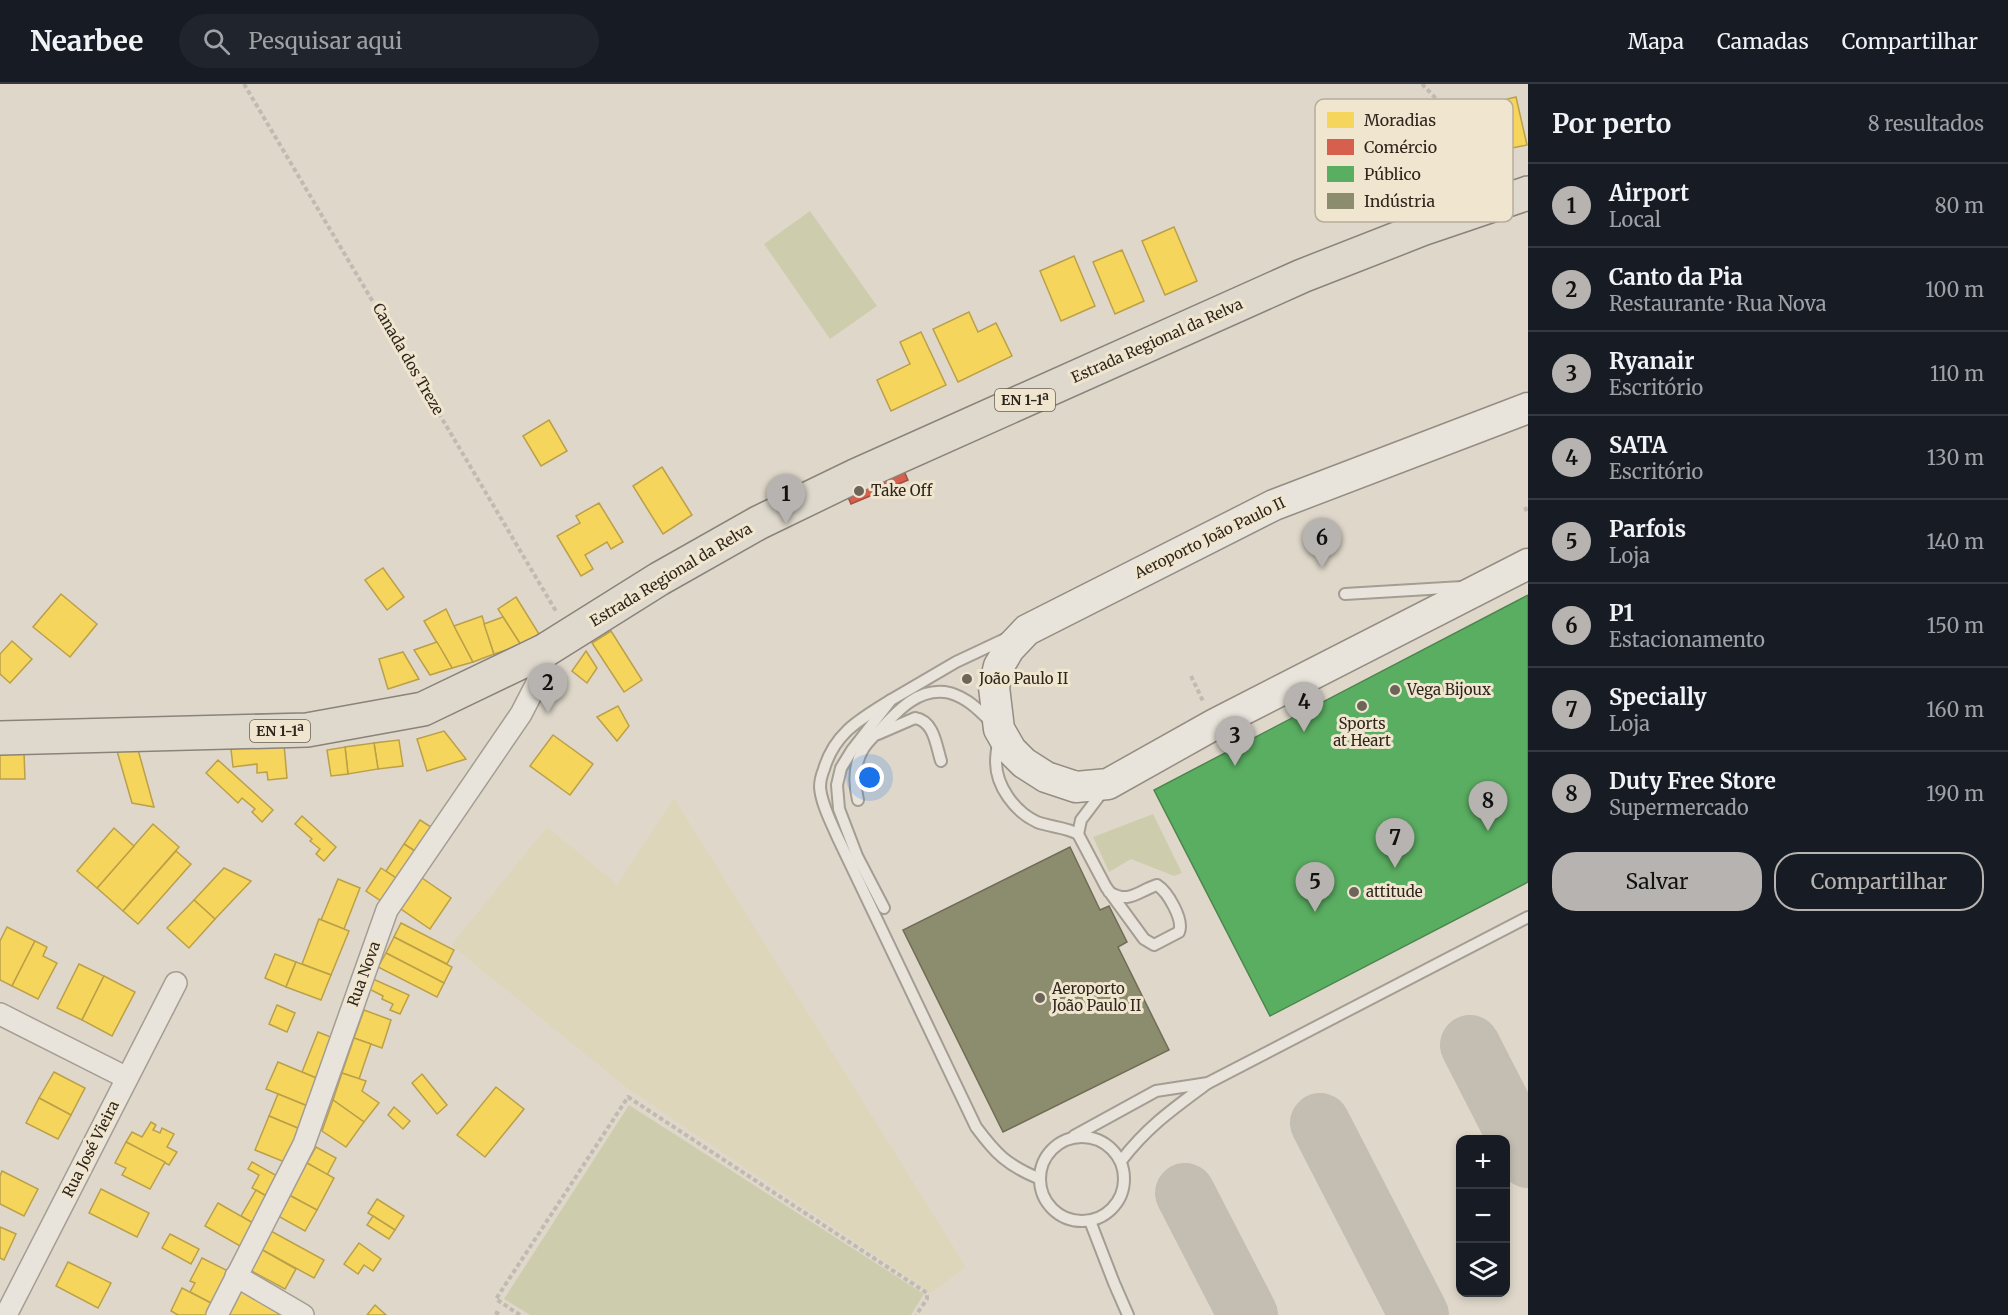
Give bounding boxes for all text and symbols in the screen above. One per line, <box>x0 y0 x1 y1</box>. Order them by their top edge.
search box <box>179 14 599 68</box>
text: Nearbee <box>30 23 143 59</box>
icon: search <box>200 25 233 58</box>
text: Pesquisar aqui <box>248 27 402 55</box>
text: Mapa <box>1628 28 1684 55</box>
text: Camadas <box>1717 28 1809 55</box>
text: Compartilhar <box>1842 28 1978 55</box>
legend <box>1315 99 1513 222</box>
text: Por perto <box>1552 107 1671 140</box>
text: Moradias <box>1364 110 1436 130</box>
text: 8 resultados <box>1868 111 1984 136</box>
text: Comércio <box>1364 137 1437 157</box>
text: Público <box>1364 164 1421 184</box>
text: Airport <box>1609 179 1689 207</box>
text: Indústria <box>1364 191 1435 211</box>
text: 1 <box>1567 193 1576 218</box>
text: 80 m <box>1935 193 1984 218</box>
text: Local <box>1609 207 1661 232</box>
text: Canto da Pia <box>1609 263 1743 291</box>
text: 2 <box>1566 277 1577 302</box>
text: 100 m <box>1925 277 1984 302</box>
text: Restaurante · Rua Nova <box>1609 291 1827 316</box>
street label: Estrada Regional da Relva <box>1068 294 1245 387</box>
street label: Canada dos Treze <box>369 299 448 418</box>
text: Ryanair <box>1609 347 1694 375</box>
text: 3 <box>1566 361 1577 386</box>
text: 110 m <box>1930 361 1984 386</box>
text: Escritório <box>1609 375 1703 400</box>
road number: EN 1-1ª <box>995 389 1055 411</box>
text: SATA <box>1609 431 1667 459</box>
text: 4 <box>1565 445 1578 470</box>
text: 130 m <box>1927 445 1984 470</box>
text: Escritório <box>1609 459 1703 484</box>
pin: 1 <box>766 474 806 524</box>
place label: Take Off <box>871 481 933 500</box>
marker: Take Off <box>852 484 866 498</box>
street label: Aeroporto João Paulo II <box>1130 493 1288 583</box>
text: Parfois <box>1609 515 1686 543</box>
pin: 6 <box>1302 518 1342 568</box>
street label: Estrada Regional da Relva <box>586 519 755 631</box>
text: 5 <box>1566 529 1577 554</box>
text: 140 m <box>1927 529 1984 554</box>
text: Loja <box>1609 543 1650 568</box>
text: P1 <box>1609 599 1634 627</box>
text: 6 <box>1565 613 1578 638</box>
text: 150 m <box>1927 613 1984 638</box>
text: Estacionamento <box>1609 627 1765 652</box>
pin: 2 <box>528 664 568 713</box>
place label: João Paulo II <box>978 669 1068 688</box>
marker: João Paulo II <box>960 672 974 686</box>
place label: Vega Bijoux <box>1406 680 1491 699</box>
pin: 4 <box>1284 682 1324 732</box>
marker: Vega Bijoux <box>1388 683 1402 697</box>
text: Specially <box>1609 683 1707 711</box>
text: 7 <box>1566 697 1578 722</box>
text: 160 m <box>1926 697 1984 722</box>
marker: Sports at Heart <box>1355 699 1369 713</box>
text: Loja <box>1609 711 1650 736</box>
place label: Sports at Heart <box>1333 714 1391 750</box>
pin: 3 <box>1216 716 1254 766</box>
road number: EN 1-1ª <box>250 720 310 742</box>
your location <box>855 763 884 792</box>
text: Duty Free Store <box>1609 767 1776 795</box>
text: 8 <box>1565 781 1578 806</box>
text: 190 m <box>1926 781 1984 806</box>
pin: 8 <box>1468 782 1508 831</box>
text: Supermercado <box>1609 795 1749 820</box>
pin: 7 <box>1376 818 1414 868</box>
button: Salvar <box>1552 852 1762 911</box>
button: Compartilhar <box>1774 852 1984 911</box>
pin: 5 <box>1296 862 1334 912</box>
place label: attitude <box>1366 882 1423 901</box>
marker: attitude <box>1347 885 1361 899</box>
street label: Rua Nova <box>343 939 384 1009</box>
place label: Aeroporto João Paulo II <box>1051 979 1141 1015</box>
marker: Aeroporto João Paulo II <box>1033 991 1047 1005</box>
street label: Rua José Vieira <box>58 1097 123 1200</box>
map controls <box>1456 1135 1510 1297</box>
button: + <box>1456 1135 1510 1189</box>
button: − <box>1456 1189 1510 1243</box>
button: layers <box>1456 1243 1510 1297</box>

